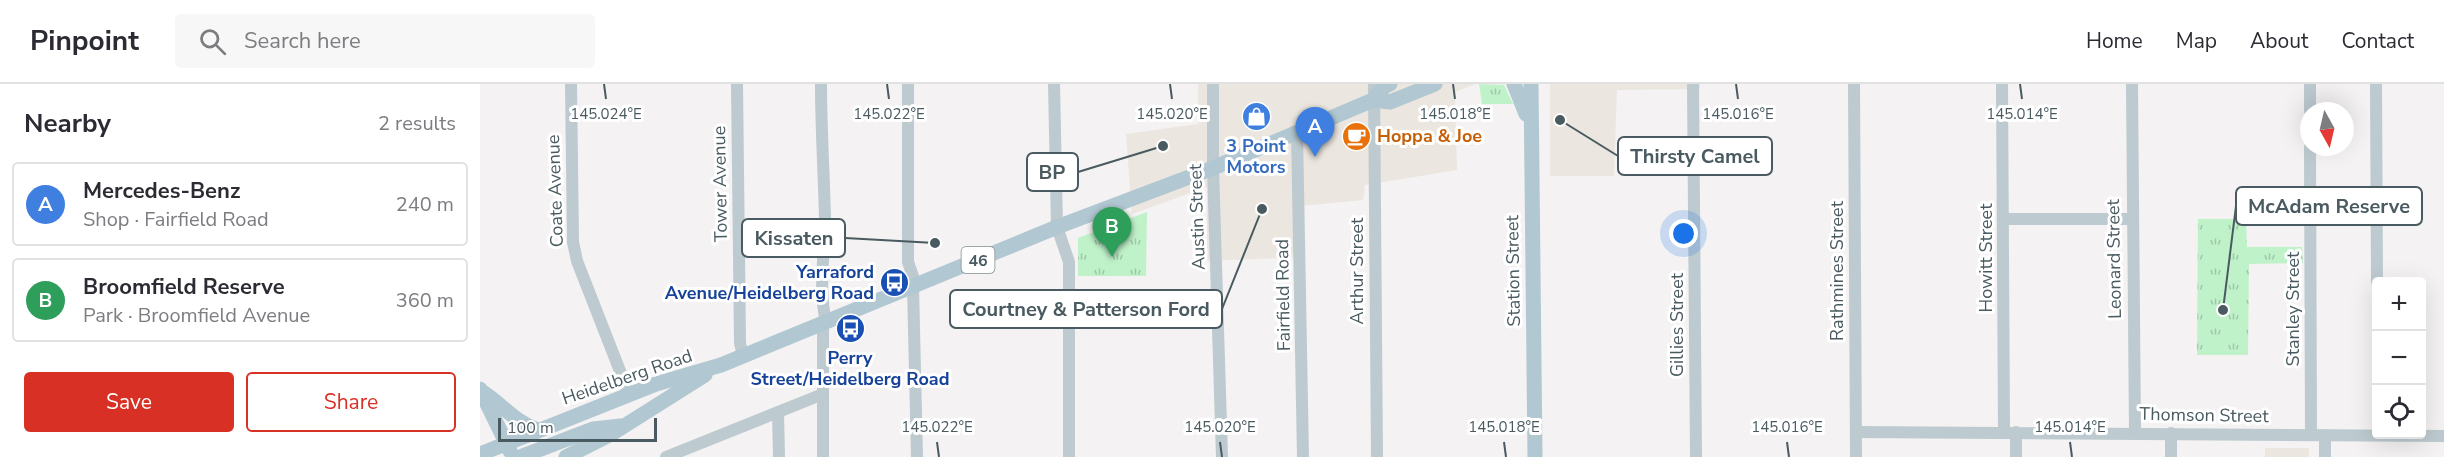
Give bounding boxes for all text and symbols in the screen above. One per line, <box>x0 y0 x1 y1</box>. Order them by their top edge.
search box <box>175 14 595 68</box>
text: Pinpoint <box>30 22 139 60</box>
icon: search <box>196 25 229 58</box>
text: Search here <box>244 26 361 56</box>
text: Home <box>2086 27 2143 55</box>
text: Map <box>2176 27 2217 55</box>
text: About <box>2250 27 2308 55</box>
text: Contact <box>2341 27 2414 55</box>
shop icon: 3 Point Motors <box>1240 101 1272 133</box>
north arrow <box>2300 102 2354 156</box>
text: 145.024°E <box>570 104 642 124</box>
text: 145.022°E <box>853 104 925 124</box>
text: 145.020°E <box>1136 104 1208 124</box>
text: 145.018°E <box>1419 104 1491 124</box>
text: 145.016°E <box>1702 104 1774 124</box>
text: 145.014°E <box>1986 104 2058 124</box>
text: Nearby <box>24 106 111 141</box>
pin: A <box>1296 107 1334 157</box>
text: 2 results <box>378 110 456 137</box>
cafe icon: Hoppa & Joe <box>1340 120 1372 152</box>
place label: Hoppa & Joe <box>1377 124 1482 148</box>
street label: Tower Avenue <box>707 126 733 242</box>
street label: Coate Avenue <box>541 134 569 248</box>
place label: 3 Point Motors <box>1226 134 1286 179</box>
callout: Thirsty Camel <box>1618 137 1772 175</box>
text: Thirsty Camel <box>1630 143 1760 170</box>
callout: BP <box>1027 153 1078 191</box>
text: BP <box>1039 159 1065 186</box>
street label: Austin Street <box>1183 163 1211 271</box>
text: Mercedes-Benz <box>83 176 240 206</box>
callout: McAdam Reserve <box>2236 187 2422 225</box>
text: A <box>38 191 53 218</box>
text: 240 m <box>396 191 454 218</box>
text: McAdam Reserve <box>2248 193 2410 220</box>
street label: Leonard Street <box>2101 198 2127 319</box>
street label: Rathmines Street <box>1825 200 1849 341</box>
street label: Howitt Street <box>1974 203 1998 313</box>
text: Shop · Fairfield Road <box>83 206 269 233</box>
pin: B <box>1092 208 1132 257</box>
street label: Station Street <box>1500 214 1526 327</box>
street label: Arthur Street <box>1345 217 1369 324</box>
callout: Kissaten <box>742 219 845 257</box>
your location <box>1669 219 1698 248</box>
text: Kissaten <box>755 225 833 252</box>
street label: Fairfield Road <box>1270 239 1296 351</box>
road number: 46 <box>962 247 994 273</box>
street label: Stanley Street <box>2281 251 2305 366</box>
place label: Yarraford Avenue/Heidelberg Road <box>665 260 874 305</box>
bus stop icon: Yarraford Avenue/Heidelberg Road <box>879 266 911 298</box>
text: Broomfield Reserve <box>83 272 285 302</box>
street label: Gillies Street <box>1665 272 1689 377</box>
map controls <box>2372 277 2426 439</box>
button: + <box>2372 277 2426 331</box>
text: B <box>39 287 52 314</box>
text: 360 m <box>396 287 454 314</box>
callout: Courtney & Patterson Ford <box>950 290 1222 328</box>
text: Courtney & Patterson Ford <box>962 296 1210 323</box>
text: Park · Broomfield Avenue <box>83 302 310 329</box>
bus stop icon: Perry Street/Heidelberg Road <box>834 313 866 345</box>
button: − <box>2372 331 2426 385</box>
street label: Heidelberg Road <box>559 343 695 411</box>
place label: Perry Street/Heidelberg Road <box>751 346 949 391</box>
button: Save <box>24 372 234 432</box>
button: Share <box>246 372 456 432</box>
button: locate <box>2372 385 2426 439</box>
street label: Thomson Street <box>2139 402 2269 428</box>
scale bar <box>498 415 657 442</box>
text: 100 m <box>507 417 554 439</box>
text: 145.022°E <box>901 417 973 437</box>
text: 145.020°E <box>1184 417 1256 437</box>
text: 145.018°E <box>1468 417 1540 437</box>
text: 145.016°E <box>1751 417 1823 437</box>
text: 145.014°E <box>2034 417 2106 437</box>

